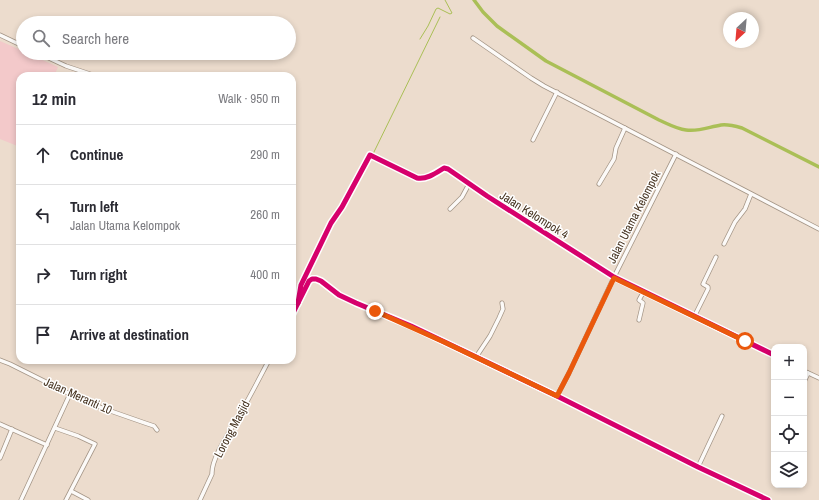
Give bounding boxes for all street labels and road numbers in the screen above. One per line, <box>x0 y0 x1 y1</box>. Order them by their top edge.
street label: Jalan Utama Kelompok <box>604 168 664 266</box>
street label: Jalan Kelompok 4 <box>497 187 572 243</box>
street label: Jalan Meranti 10 <box>41 374 115 418</box>
street label: Lorong Masjid <box>210 398 254 460</box>

